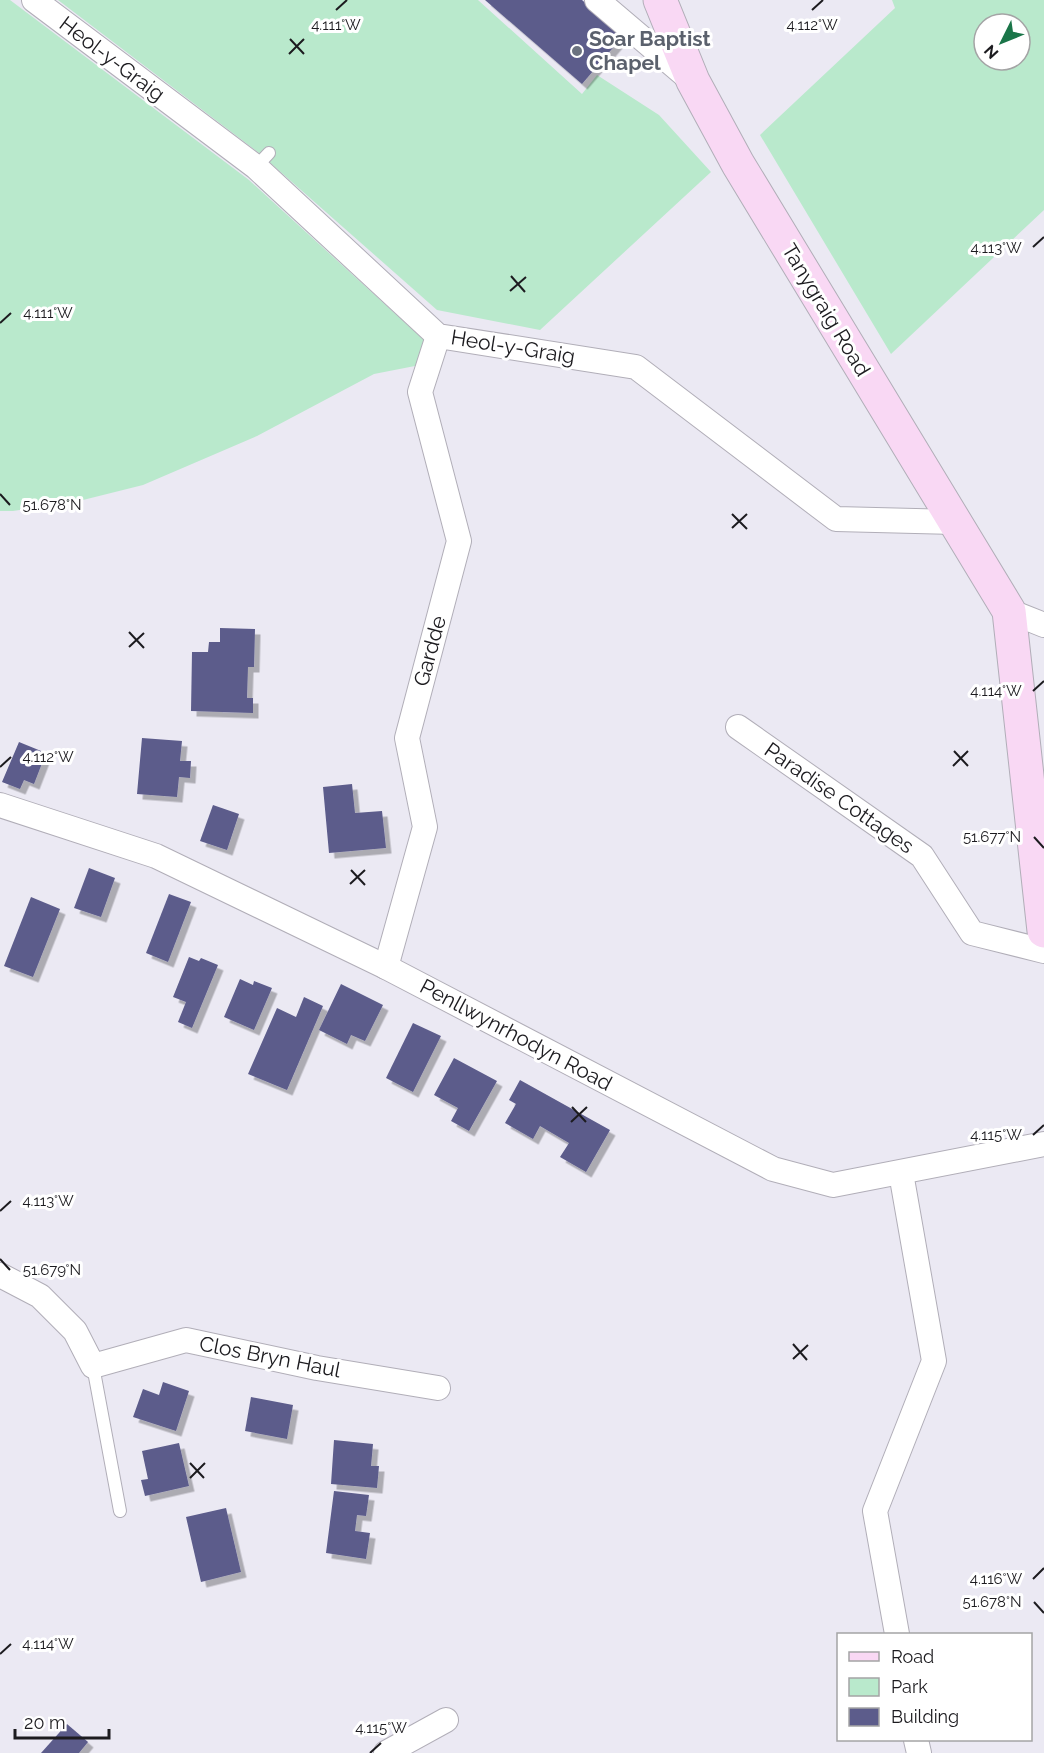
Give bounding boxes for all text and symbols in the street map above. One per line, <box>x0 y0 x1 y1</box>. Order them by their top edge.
street label: Heol-y-Graig <box>55 11 170 106</box>
north arrow <box>972 12 1032 72</box>
text: 4.111°W <box>311 16 361 34</box>
text: 4.112°W <box>786 16 838 34</box>
place label: Soar Baptist Chapel <box>589 26 711 75</box>
text: N <box>980 41 1003 63</box>
marker: Soar Baptist Chapel <box>570 44 584 58</box>
street label: Tanygraig Road <box>777 239 876 381</box>
text: 4.113°W <box>970 239 1022 257</box>
text: 4.111°W <box>23 304 73 322</box>
street label: Heol-y-Graig <box>449 324 577 369</box>
text: 51.678°N <box>23 496 81 514</box>
street label: Gardde <box>408 613 451 689</box>
text: 4.114°W <box>970 682 1022 700</box>
street label: Paradise Cottages <box>760 737 919 858</box>
text: 4.112°W <box>22 748 74 766</box>
text: 51.677°N <box>963 828 1021 846</box>
street label: Penllwynrhodyn Road <box>416 973 616 1096</box>
text: 4.115°W <box>970 1126 1022 1144</box>
text: 4.113°W <box>22 1192 74 1210</box>
text: 51.679°N <box>23 1261 81 1279</box>
street label: Clos Bryn Haul <box>197 1331 343 1383</box>
text: 4.116°W <box>970 1570 1023 1588</box>
text: 51.678°N <box>963 1593 1021 1611</box>
legend <box>837 1633 1032 1741</box>
text: 4.114°W <box>22 1635 74 1653</box>
text: Road <box>891 1646 934 1667</box>
text: Park <box>891 1676 928 1697</box>
scale bar <box>15 1702 110 1740</box>
text: Building <box>891 1706 959 1727</box>
text: 20 m <box>24 1712 66 1733</box>
text: 4.115°W <box>355 1719 407 1737</box>

